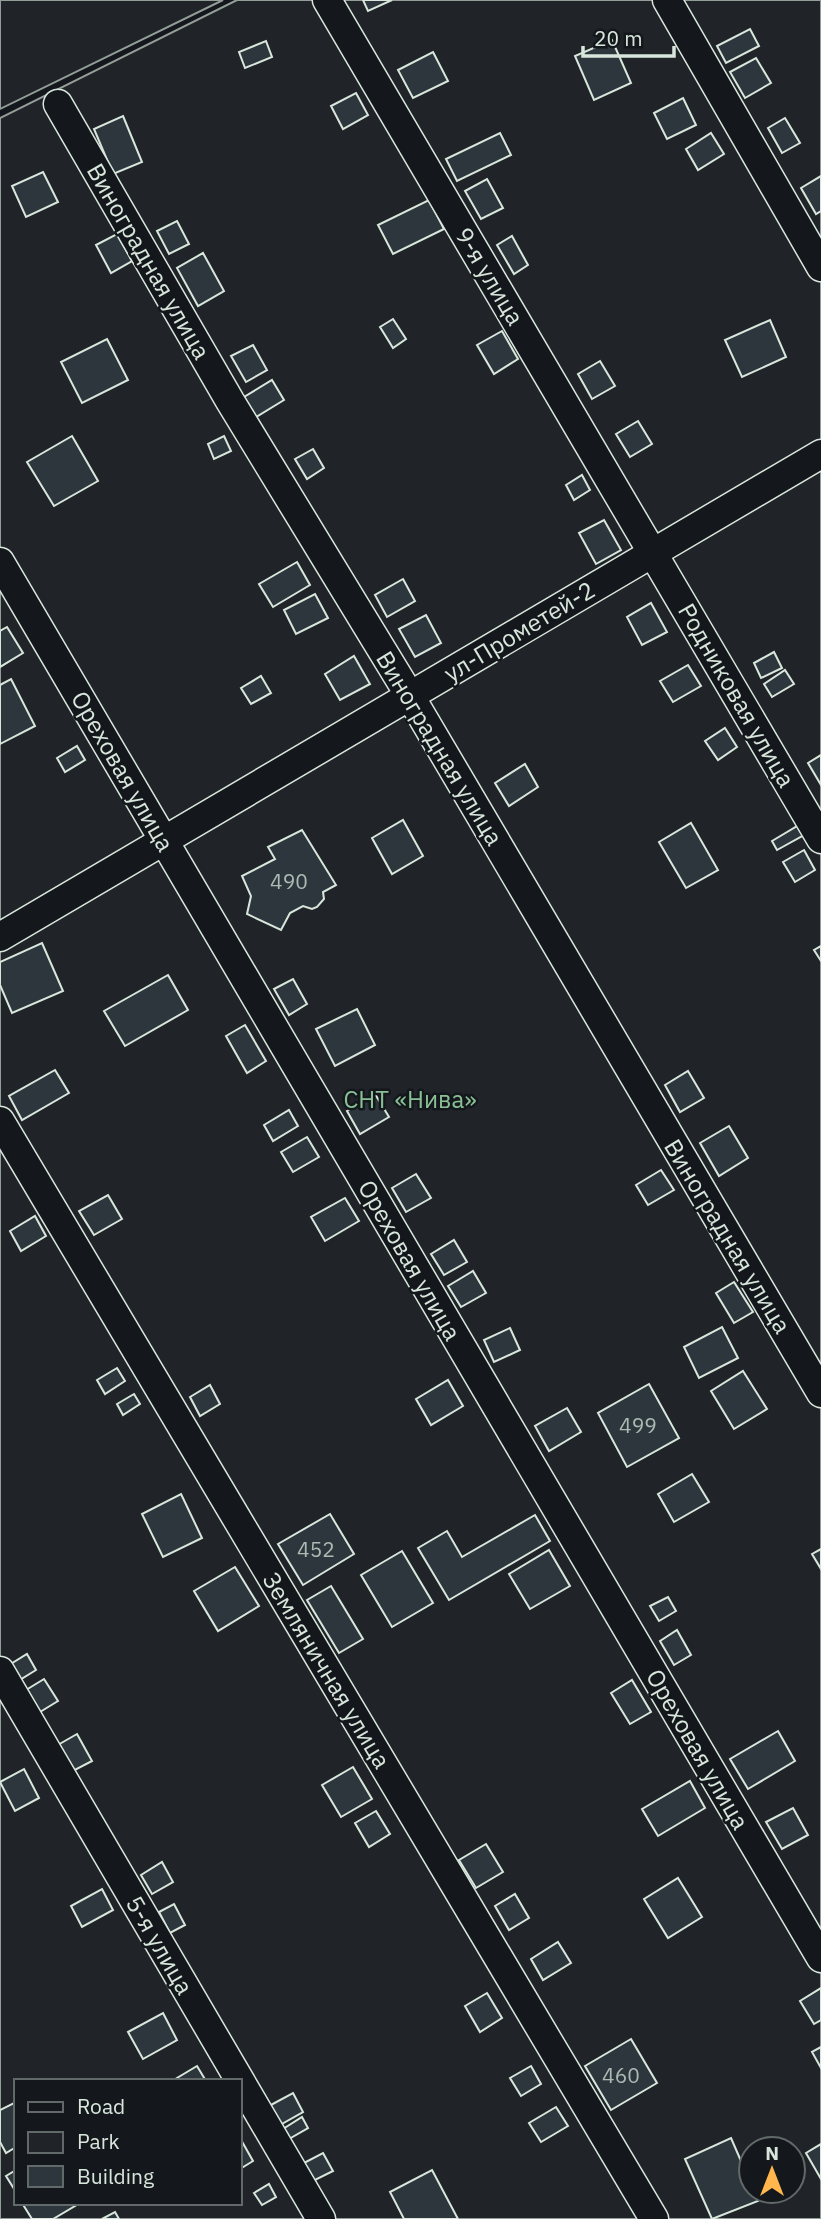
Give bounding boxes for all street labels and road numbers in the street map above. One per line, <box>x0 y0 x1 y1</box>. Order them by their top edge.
street label: Виноградная улица <box>80 157 218 365</box>
street label: 9-я улица <box>448 221 532 331</box>
street label: ул-Прометей-2 <box>438 573 600 689</box>
street label: Родниковая улица <box>671 597 803 793</box>
street label: Виноградная улица <box>369 645 511 851</box>
street label: Ореховая улица <box>64 685 182 857</box>
street label: Виноградная улица <box>657 1133 799 1339</box>
street label: Ореховая улица <box>351 1174 469 1346</box>
street label: Земляничная улица <box>256 1566 398 1774</box>
street label: Ореховая улица <box>639 1663 757 1835</box>
street label: 5-я улица <box>119 1890 201 2000</box>

